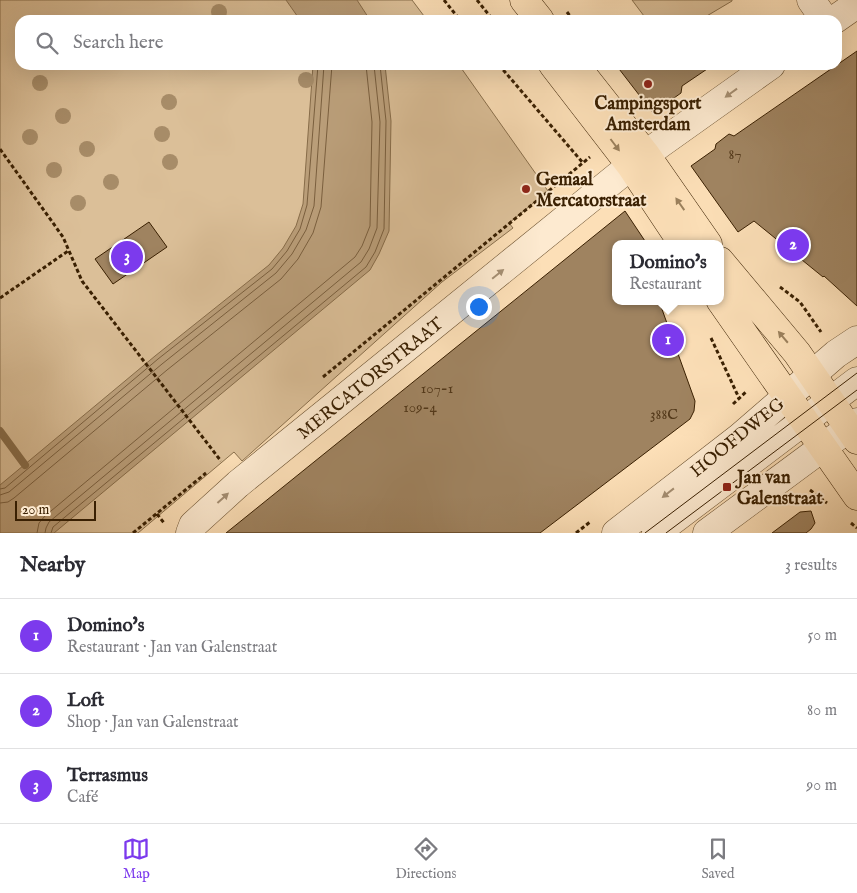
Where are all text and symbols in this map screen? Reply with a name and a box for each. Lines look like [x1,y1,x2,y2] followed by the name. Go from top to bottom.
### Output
[15,15,842,70] search box
[33,29,61,57] icon: search
[73,31,164,55] text: Search here
[642,78,654,90] marker: Campingsport Amsterdam
[724,88,738,98] one-way arrow
[595,93,702,137] place label: Campingsport Amsterdam
[609,139,620,152] one-way arrow
[729,145,741,164] house number: 87
[536,169,647,213] place label: Gemaal Mercatorstraat
[520,183,532,195] marker: Gemaal Mercatorstraat
[675,197,685,210] one-way arrow
[777,226,809,264] pin: 2
[111,238,143,276] pin: 3
[612,240,724,305] popup
[629,251,707,275] text: Domino's
[491,268,504,279] one-way arrow
[629,275,702,295] text: Restaurant
[466,294,492,320] your location
[293,313,449,445] street label: MERCATORSTRAAT
[652,321,684,359] pin: 1
[777,331,789,343] one-way arrow
[421,379,453,398] house number: 107-1
[686,393,790,483] street label: HOOFDWEG
[403,398,438,417] house number: 109-4
[650,405,678,424] house number: 388C
[735,467,823,511] place label: Jan van Galenstraat
[721,481,733,493] marker: Jan van Galenstraat
[662,488,675,499] one-way arrow
[216,492,228,504] one-way arrow
[15,498,96,521] scale bar
[22,501,49,519] text: 20 m
[20,552,85,579] text: Nearby
[785,556,837,576] text: 3 results
[67,614,144,638] text: Domino's
[33,626,39,646] text: 1
[808,626,837,646] text: 50 m
[67,638,277,658] text: Restaurant · Jan van Galenstraat
[67,689,104,713] text: Loft
[32,701,40,721] text: 2
[807,701,837,721] text: 80 m
[67,713,239,733] text: Shop · Jan van Galenstraat
[67,764,148,788] text: Terrasmus
[33,776,39,796] text: 3
[806,776,837,796] text: 90 m
[67,788,98,808] text: Café
[122,835,150,883] tab: Map
[395,835,456,883] tab: Directions
[701,835,734,883] tab: Saved

